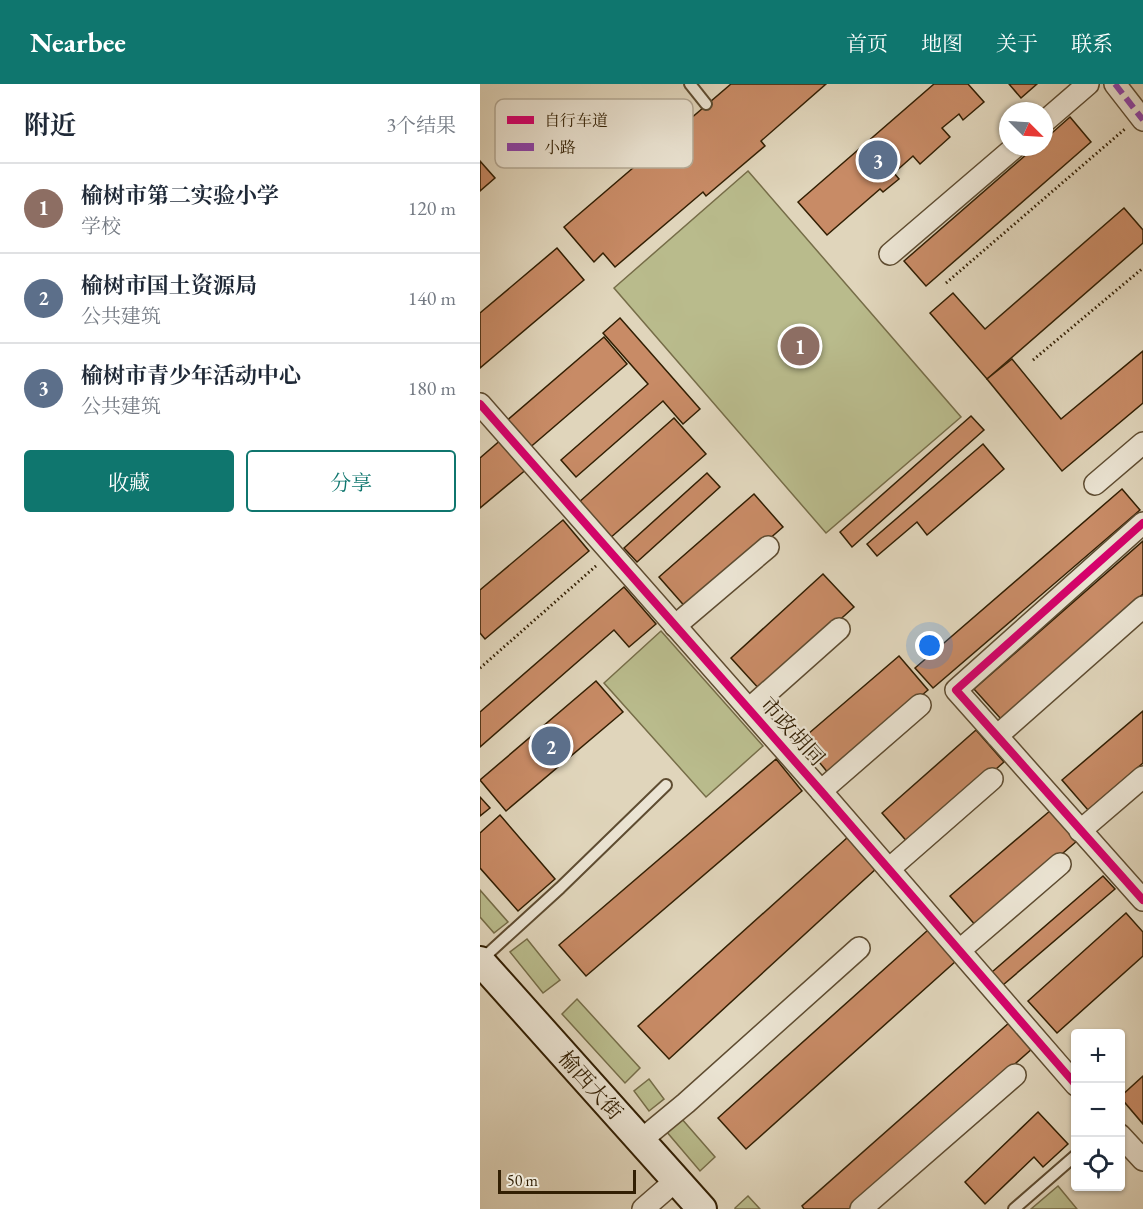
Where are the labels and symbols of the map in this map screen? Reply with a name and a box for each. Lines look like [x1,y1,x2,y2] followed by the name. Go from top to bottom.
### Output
[495,99,693,168] legend
[999,102,1053,156] north arrow
[544,110,608,131] text: 自行车道
[544,137,576,158] text: 小路
[858,138,898,182] pin: 3
[780,324,820,368] pin: 1
[915,631,944,660] your location
[755,691,831,771] street label: 市政胡同
[532,724,570,768] pin: 2
[553,1045,629,1125] street label: 榆西大街
[498,1167,636,1194] scale bar

